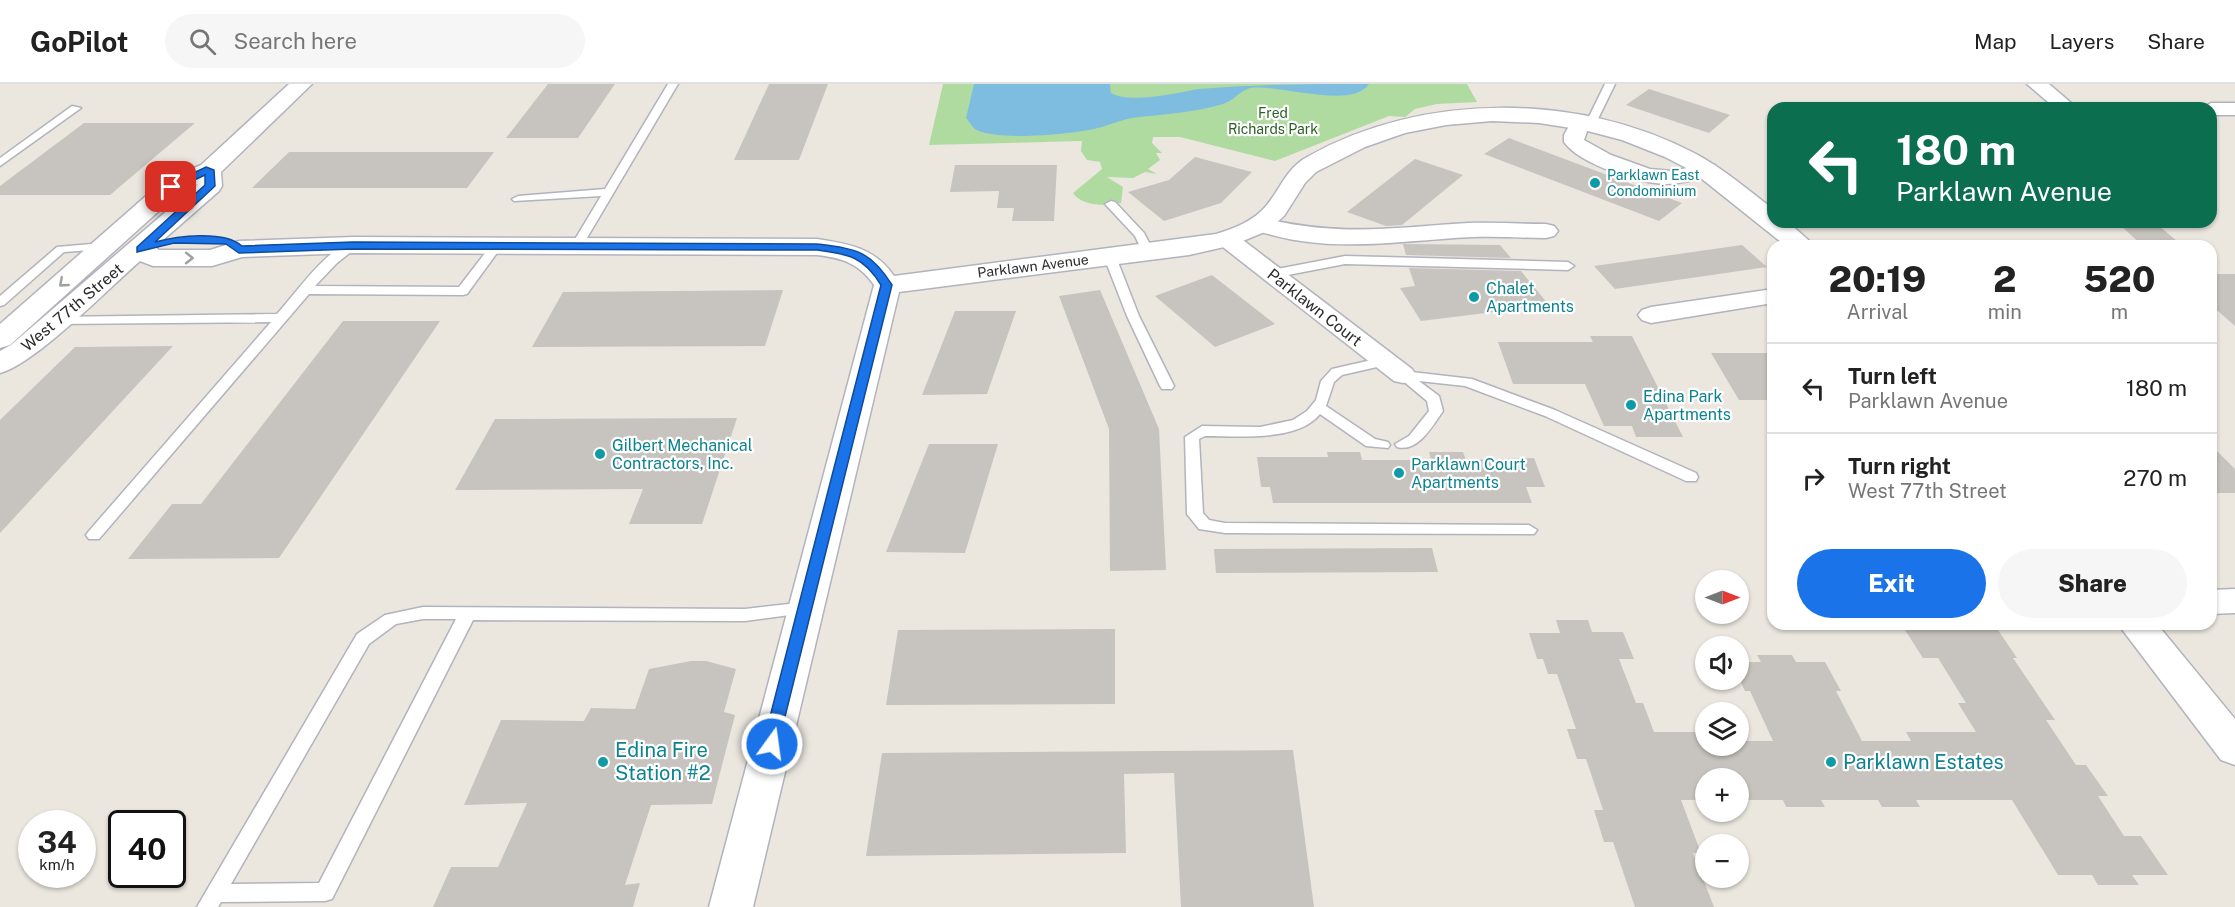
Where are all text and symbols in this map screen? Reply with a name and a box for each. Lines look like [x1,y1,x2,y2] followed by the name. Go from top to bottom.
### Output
[165,14,585,68] search box
[30,25,129,58] text: GoPilot
[186,25,219,58] icon: search
[234,28,357,54] text: Search here
[1974,29,2017,54] text: Map
[2050,29,2114,54] text: Layers
[2147,29,2205,54] text: Share
[1228,105,1318,137] park label: Fred Richards Park
[1896,125,2016,174] text: 180 m
[1797,126,1875,204] icon: left
[145,161,196,212] pin
[1607,167,1700,199] place label: Parklawn East Condominium
[154,170,187,203] icon: arrive
[1896,175,2112,207] text: Parklawn Avenue
[1588,176,1602,190] marker: Parklawn East Condominium
[976,251,1090,281] street label: Parklawn Avenue
[185,252,194,264] one-way arrow
[1829,258,1926,300] text: 20:19
[1993,258,2017,300] text: 2
[2083,258,2155,300] text: 520
[18,259,127,356] street label: West 77th Street
[1264,265,1366,350] street label: Parklawn Court
[59,276,69,287] one-way arrow
[1486,279,1574,316] place label: Chalet Apartments
[1467,290,1481,304] marker: Chalet Apartments
[1847,300,1908,324] text: Arrival
[1988,300,2022,324] text: min
[2111,300,2128,324] text: m
[1848,363,1937,389] text: Turn left
[1797,372,1830,405] icon: left
[2126,375,2187,401] text: 180 m
[1643,387,1731,424] place label: Edina Park Apartments
[1848,389,2008,413] text: Parklawn Avenue
[1624,398,1638,412] marker: Edina Park Apartments
[612,436,753,473] place label: Gilbert Mechanical Contractors, Inc.
[593,447,607,461] marker: Gilbert Mechanical Contractors, Inc.
[1848,453,1951,479] text: Turn right
[1411,455,1526,492] place label: Parklawn Court Apartments
[1797,462,1830,495] icon: right
[2123,465,2187,491] text: 270 m
[1392,466,1406,480] marker: Parklawn Court Apartments
[1848,479,2007,503] text: West 77th Street
[1797,549,1986,618] button: Exit
[1998,549,2187,618] button: Share
[1695,570,1749,624] north arrow
[1695,570,1749,888] map controls
[1695,636,1749,690] button: sound
[1695,702,1749,756] button: layers
[740,712,804,776] position arrow
[615,738,711,785] place label: Edina Fire Station #2
[1843,750,2004,774] place label: Parklawn Estates
[596,755,610,769] marker: Edina Fire Station #2
[1824,755,1838,769] marker: Parklawn Estates
[1695,768,1749,822] button: +
[108,810,186,888] speed limit sign: 40
[37,824,77,860] text: 34
[1695,834,1749,888] button: −
[39,856,75,873] text: km/h

